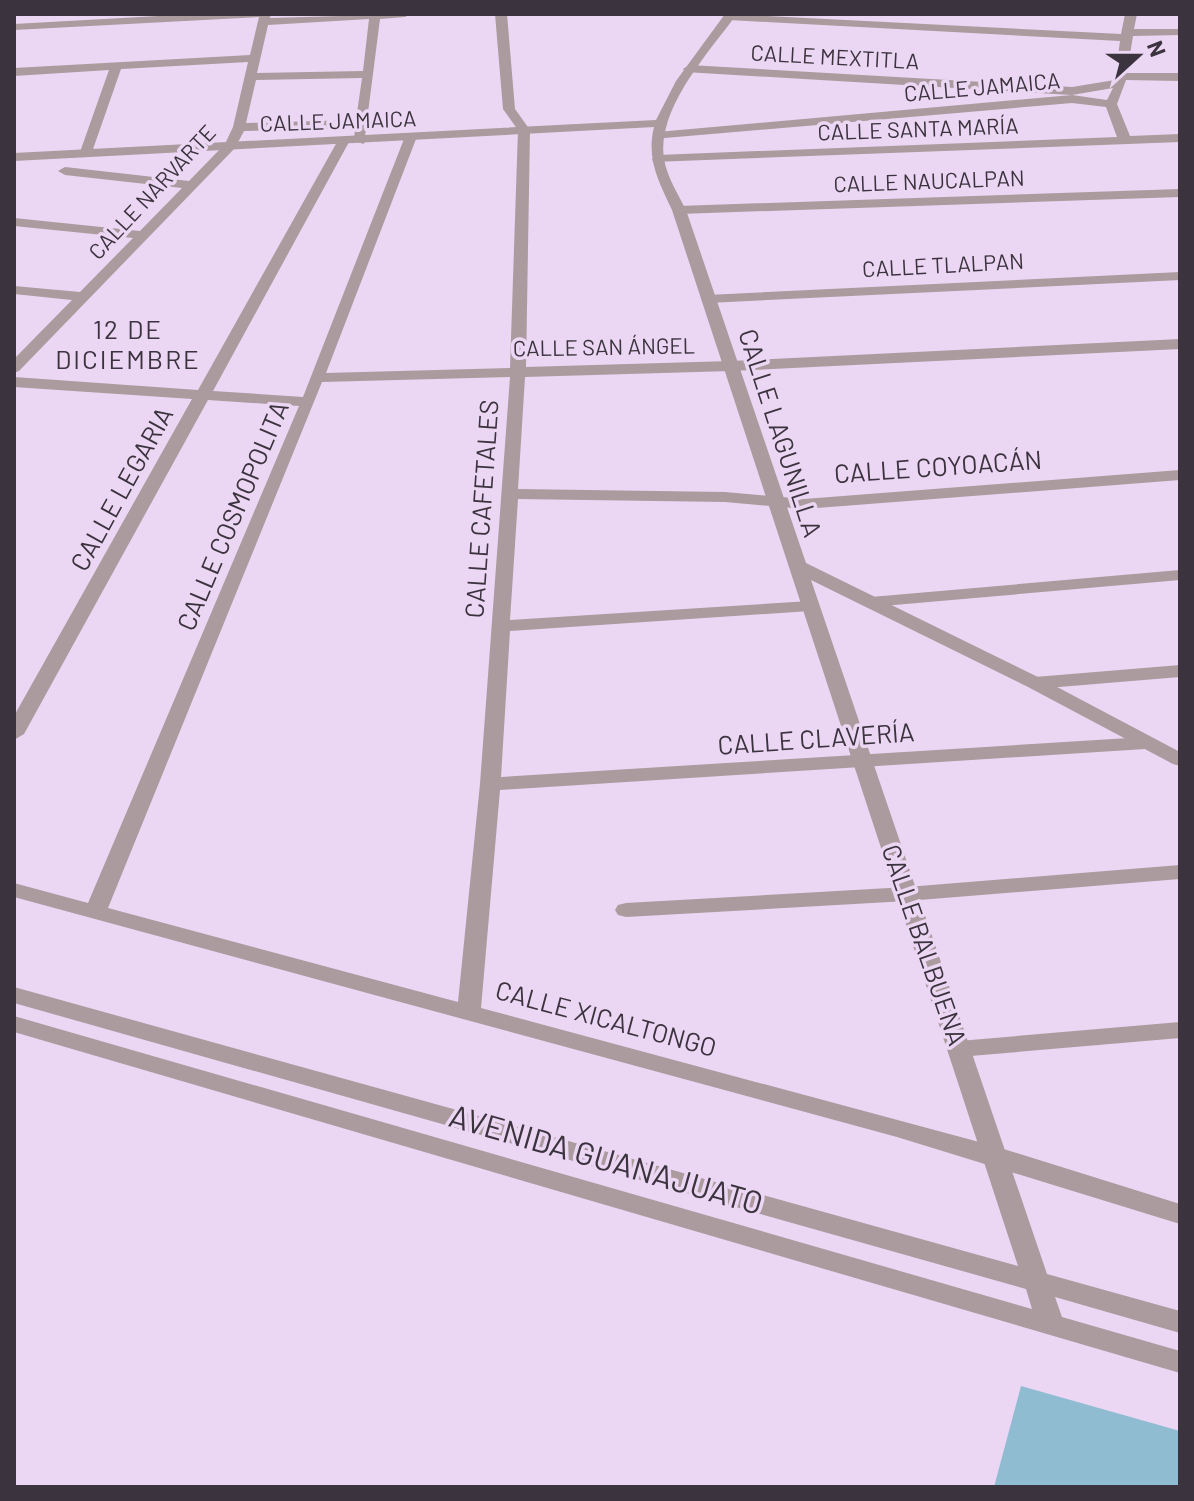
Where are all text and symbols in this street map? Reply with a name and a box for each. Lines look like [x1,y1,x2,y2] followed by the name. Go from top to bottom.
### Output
[1098,16,1178,96] north arrow
[1143,37,1172,60] text: N
[750,39,920,73] street label: CALLE MEXTITLA
[903,66,1061,106] street label: CALLE JAMAICA
[259,104,417,136] street label: CALLE JAMAICA
[817,111,1019,145] street label: CALLE SANTA MARÍA
[82,119,220,264] street label: CALLE NARVARTE
[833,164,1025,196] street label: CALLE NAUCALPAN
[861,247,1024,281] street label: CALLE TLALPAN
[55,313,201,374] district label: 12 DE DICIEMBRE
[733,325,830,540] street label: CALLE LAGUNILLA
[513,331,695,361] street label: CALLE SAN ÁNGEL
[169,396,294,635] street label: CALLE COSMOPOLITA
[457,399,504,619] street label: CALLE CAFETALES
[63,401,179,576] street label: CALLE LEGARIA
[833,443,1043,488] street label: CALLE COYOACÁN
[716,715,915,760] street label: CALLE CLAVERÍA
[876,840,974,1049] street label: CALLE BALBUENA
[493,973,720,1062] street label: CALLE XICALTONGO
[445,1095,768,1221] street label: AVENIDA GUANAJUATO

